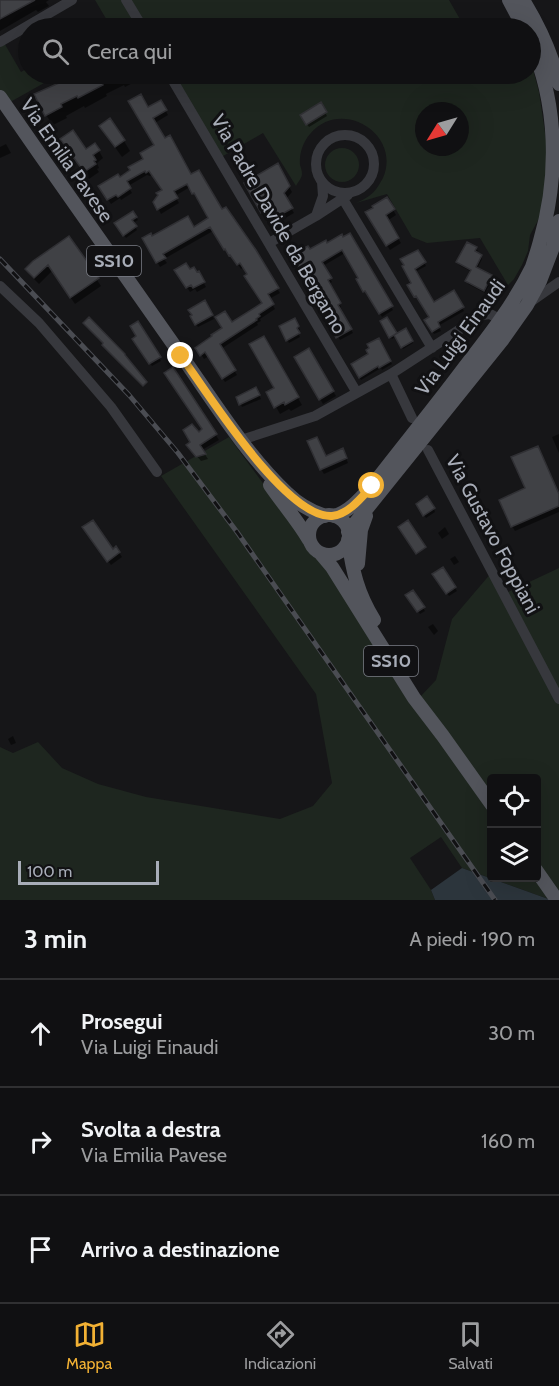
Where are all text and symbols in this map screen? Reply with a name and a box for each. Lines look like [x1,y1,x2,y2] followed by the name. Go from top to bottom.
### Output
[18,18,541,84] search box
[39,35,72,68] icon: search
[87,38,172,65] text: Cerca qui
[15,93,119,227] street label: Via Emilia Pavese
[415,102,469,156] north arrow
[206,110,352,338] street label: Via Padre Davide da Bergamo
[87,246,141,276] road number: SS10
[410,274,510,400] street label: Via Luigi Einaudi
[167,342,193,368] route end
[441,450,545,618] street label: Via Gustavo Foppiani
[358,472,384,498] route start
[364,646,418,676] road number: SS10
[487,774,541,882] map controls
[487,774,541,828] button: locate
[487,828,541,882] button: layers
[18,858,159,886] scale bar
[27,862,72,881] text: 100 m
[24,923,87,955] text: 3 min
[410,927,535,951] text: A piedi · 190 m
[81,1008,163,1035] text: Prosegui
[24,1017,57,1050] icon: ahead
[488,1021,535,1045] text: 30 m
[81,1035,218,1059] text: Via Luigi Einaudi
[81,1116,221,1143] text: Svolta a destra
[24,1125,57,1158] icon: right
[481,1129,535,1153] text: 160 m
[81,1143,227,1167] text: Via Emilia Pavese
[24,1233,57,1266] icon: arrive
[81,1236,279,1263] text: Arrivo a destinazione
[66,1318,112,1373] tab: Mappa
[244,1318,316,1373] tab: Indicazioni
[448,1318,493,1373] tab: Salvati

